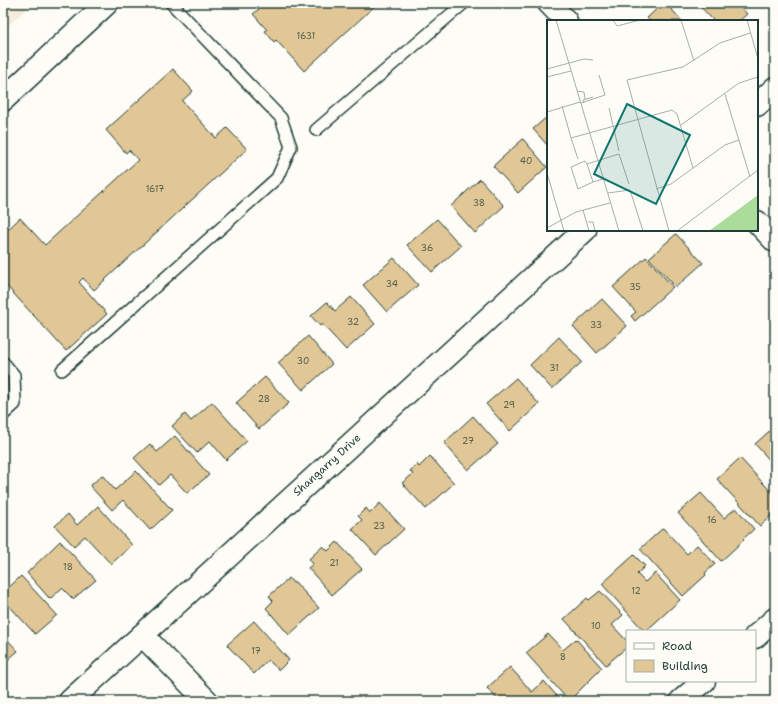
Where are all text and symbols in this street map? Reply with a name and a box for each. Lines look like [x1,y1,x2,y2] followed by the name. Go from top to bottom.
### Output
[547,20,758,231] inset map
[297,30,315,42] house number: 1631
[520,155,532,167] house number: 40
[146,183,164,195] house number: 1617
[473,197,485,209] house number: 38
[421,242,433,254] house number: 36
[386,278,398,290] house number: 34
[629,281,641,293] house number: 35
[347,316,359,328] house number: 32
[590,319,602,331] house number: 33
[297,355,309,367] house number: 30
[549,362,559,374] house number: 31
[258,393,270,405] house number: 28
[503,399,515,411] house number: 29
[290,430,364,500] street label: Shangarry Drive
[462,435,474,447] house number: 27
[707,514,717,526] house number: 16
[373,520,385,532] house number: 23
[329,557,339,569] house number: 21
[63,561,73,573] house number: 18
[631,585,641,597] house number: 12
[591,620,601,632] house number: 10
[626,630,756,682] legend
[662,638,693,654] text: Road
[251,645,261,657] house number: 17
[560,651,566,663] house number: 8
[662,658,708,674] text: Building

